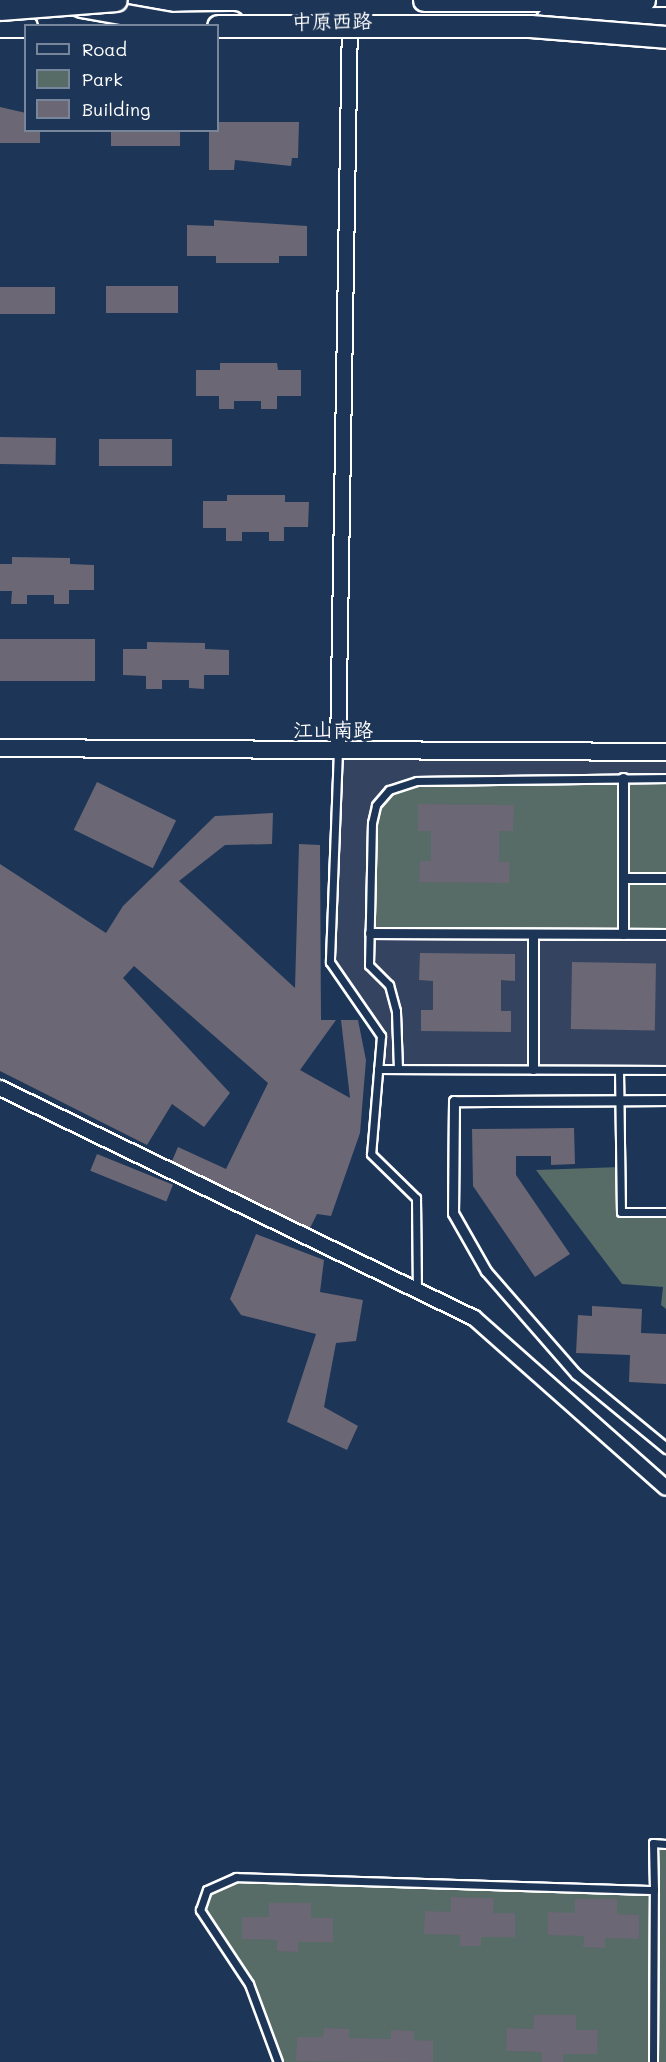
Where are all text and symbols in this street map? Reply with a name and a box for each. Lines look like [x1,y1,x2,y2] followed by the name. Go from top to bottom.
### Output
[292,8,372,34] street label: 中原西路
[24,24,219,132] legend
[82,37,127,61] text: Road
[82,67,123,91] text: Park
[82,97,150,121] text: Building
[293,717,373,741] street label: 江山南路

